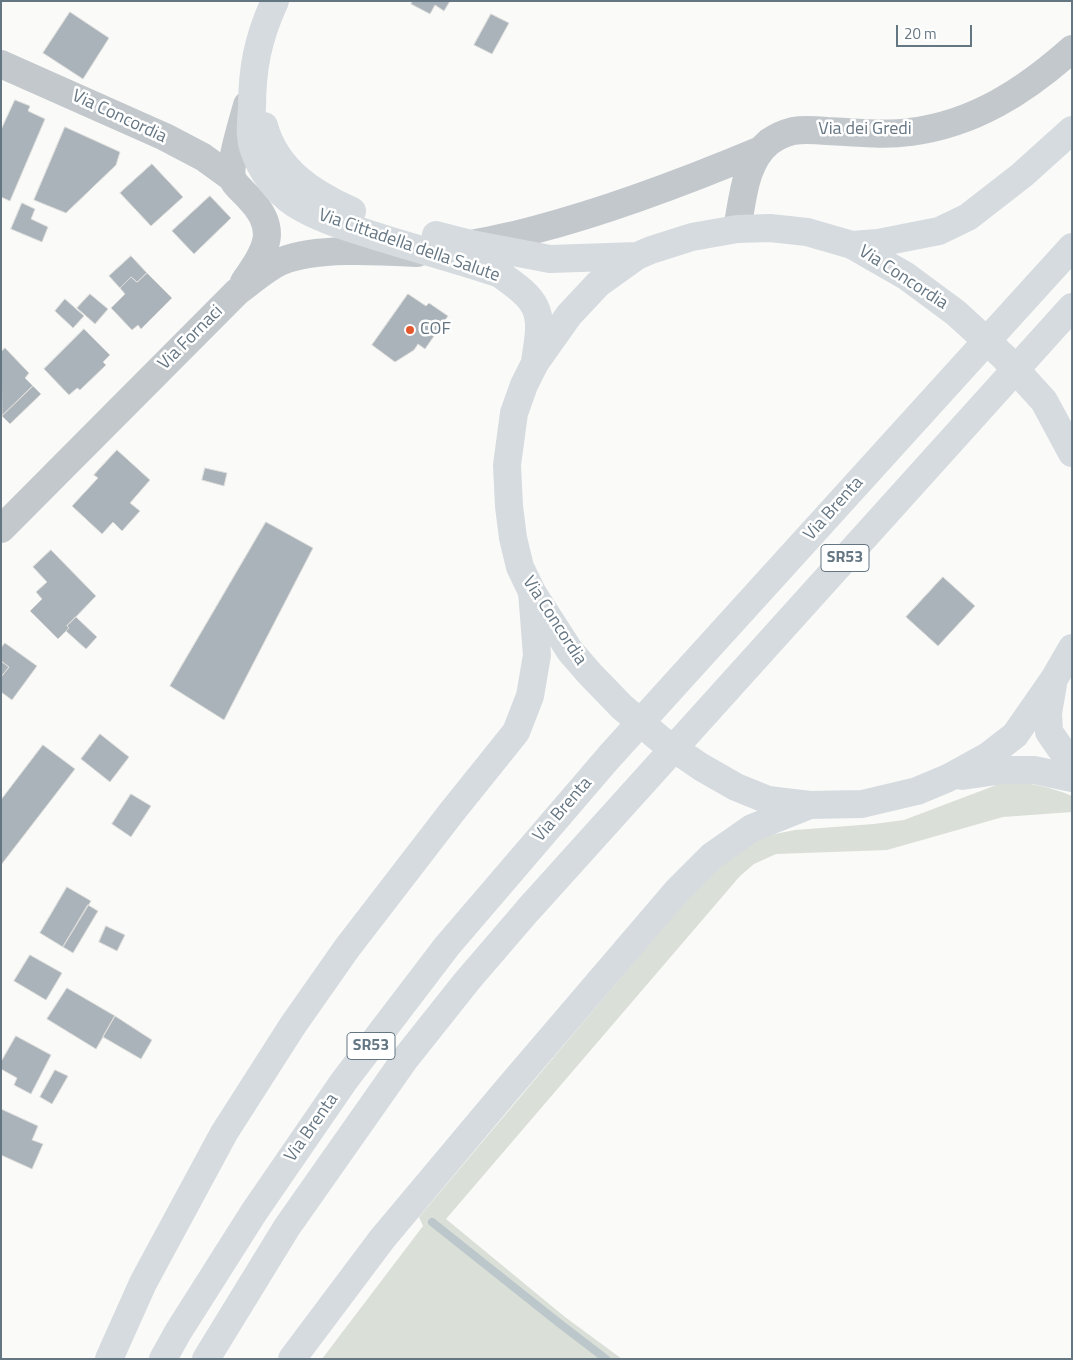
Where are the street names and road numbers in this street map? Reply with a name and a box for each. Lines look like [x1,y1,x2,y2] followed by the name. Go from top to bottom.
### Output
[68,86,170,148] street label: Via Concordia
[818,119,912,141] street label: Via dei Gredi
[315,205,503,287] street label: Via Cittadella della Salute
[854,241,952,315] street label: Via Concordia
[154,301,228,375] street label: Via Fornaci
[800,473,868,545] street label: Via Brenta
[821,544,869,572] road number: SR53
[517,572,591,670] street label: Via Concordia
[529,773,597,847] street label: Via Brenta
[347,1032,395,1060] road number: SR53
[281,1090,343,1166] street label: Via Brenta

